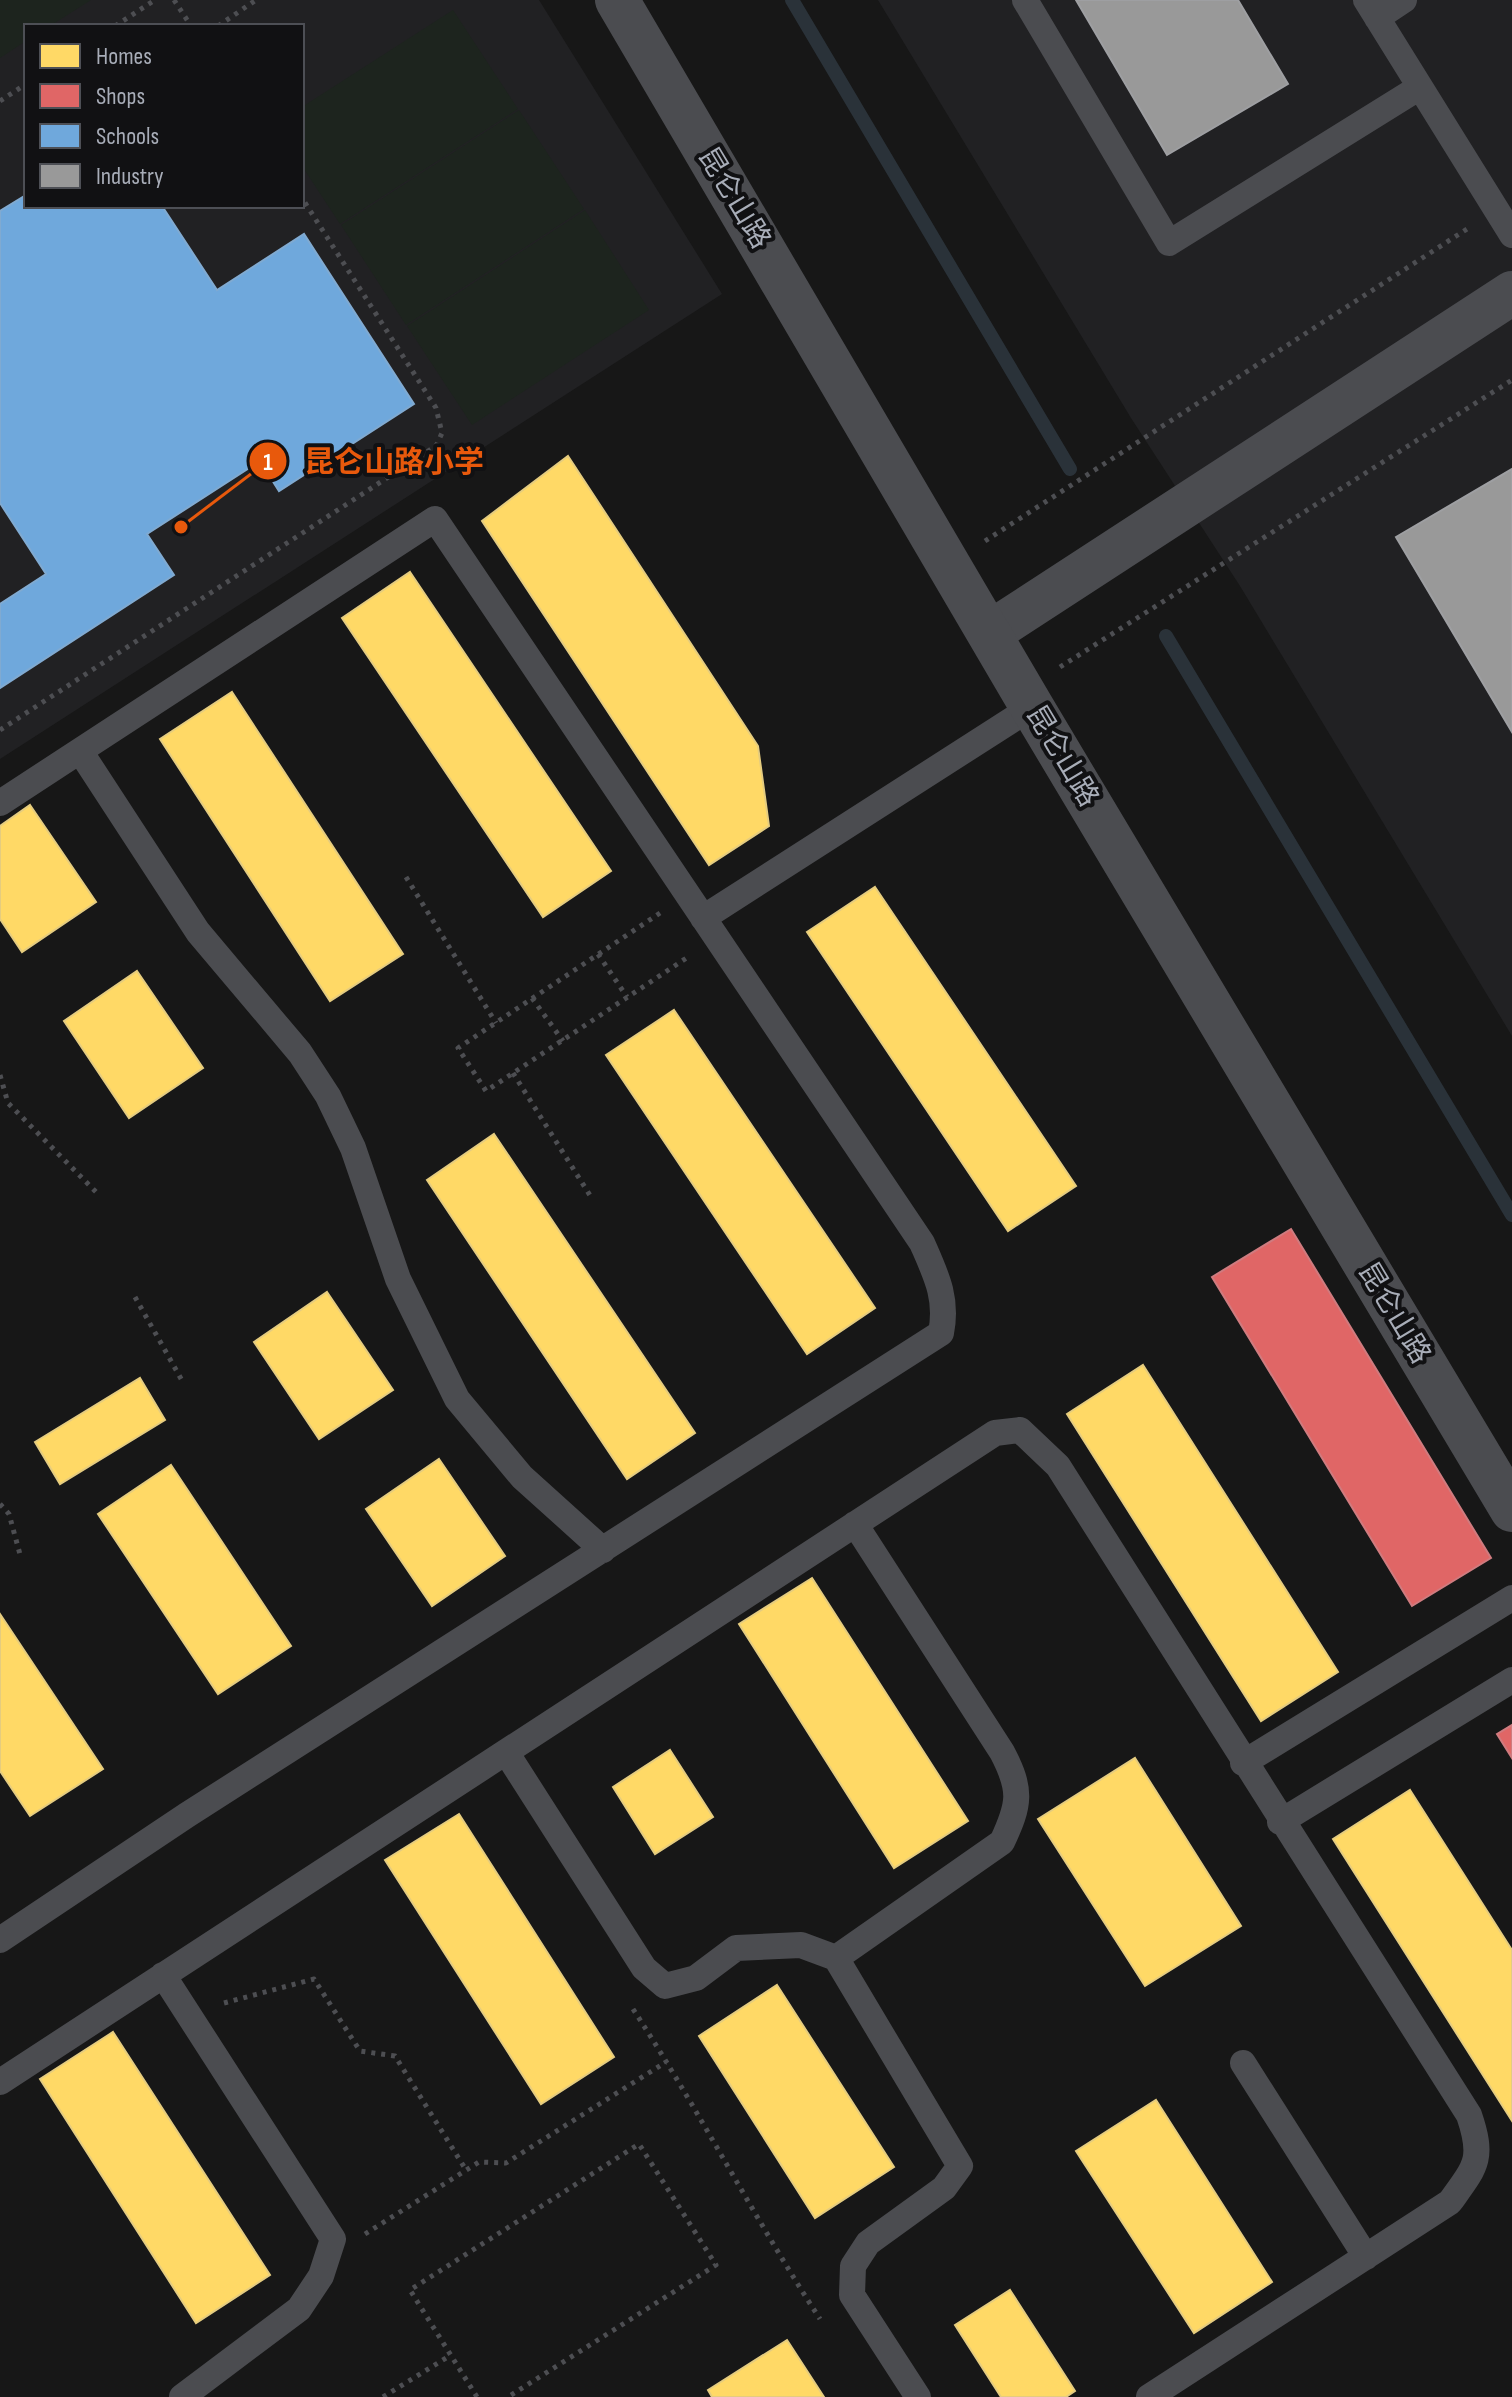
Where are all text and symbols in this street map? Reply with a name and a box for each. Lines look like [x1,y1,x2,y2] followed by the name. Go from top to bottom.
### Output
[24,24,304,208] legend
[96,42,152,71] text: Homes
[96,82,145,111] text: Shops
[96,122,159,151] text: Schools
[691,141,777,255] street label: 昆仑山路
[96,162,163,191] text: Industry
[248,434,500,488] callout: 昆仑山路小学
[304,445,484,481] text: 昆仑山路小学
[263,448,273,477] text: 1
[1019,699,1105,813] street label: 昆仑山路
[1351,1256,1437,1370] street label: 昆仑山路

